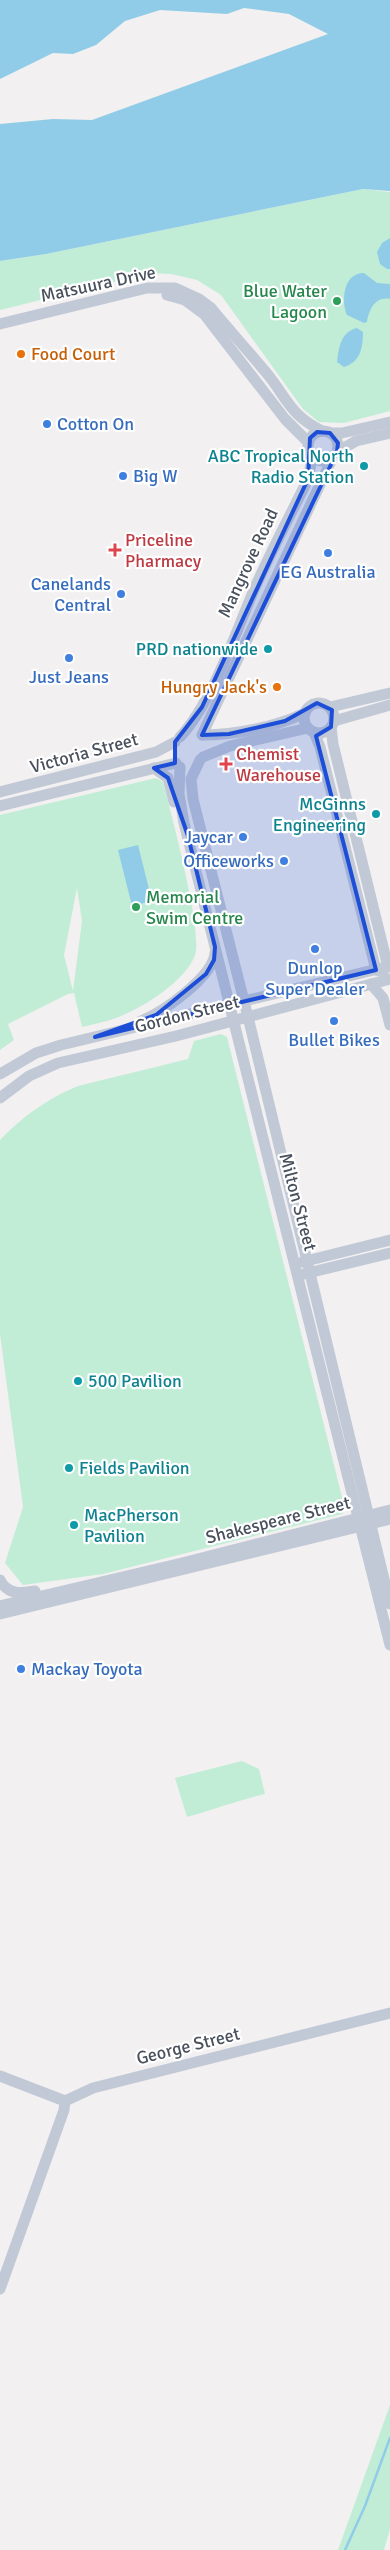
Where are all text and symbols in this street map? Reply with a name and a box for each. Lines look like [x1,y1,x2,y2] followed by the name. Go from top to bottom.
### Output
[38,261,158,307] street label: Matsuura Drive
[243,280,327,323] place label: Blue Water Lagoon
[331,295,343,307] marker: Blue Water Lagoon
[31,343,115,365] place label: Food Court
[15,348,27,360] marker: Food Court
[57,413,134,435] place label: Cotton On
[41,418,53,430] marker: Cotton On
[208,445,354,488] place label: ABC Tropical North Radio Station
[358,460,370,472] marker: ABC Tropical North Radio Station
[133,465,178,487] place label: Big W
[117,470,129,482] marker: Big W
[213,505,283,621] street label: Mangrove Road
[125,529,202,572] place label: Priceline Pharmacy
[109,544,121,556] marker: Priceline Pharmacy
[322,547,334,559] marker: EG Australia
[280,561,376,583] place label: EG Australia
[31,573,111,616] place label: Canelands Central
[115,588,127,600] marker: Canelands Central
[136,638,258,660] place label: PRD nationwide
[262,643,274,655] marker: PRD nationwide
[63,652,75,664] marker: Just Jeans
[29,666,109,688] place label: Just Jeans
[160,676,267,698] place label: Hungry Jack's
[271,681,283,693] marker: Hungry Jack's
[28,728,140,778] street label: Victoria Street
[236,743,321,786] place label: Chemist Warehouse
[220,758,232,770] marker: Chemist Warehouse
[273,793,366,836] place label: McGinns Engineering
[370,808,382,820] marker: McGinns Engineering
[184,826,233,848] place label: Jaycar
[237,831,249,843] marker: Jaycar
[183,850,274,872] place label: Officeworks
[278,855,290,867] marker: Officeworks
[146,886,243,929] place label: Memorial Swim Centre
[130,901,142,913] marker: Memorial Swim Centre
[309,943,321,955] marker: Dunlop Super Dealer
[265,957,365,1000] place label: Dunlop Super Dealer
[132,990,242,1038] street label: Gordon Street
[328,1015,340,1027] marker: Bullet Bikes
[288,1029,380,1051] place label: Bullet Bikes
[274,1151,322,1253] street label: Milton Street
[88,1370,182,1392] place label: 500 Pavilion
[72,1375,84,1387] marker: 500 Pavilion
[79,1457,190,1479] place label: Fields Pavilion
[63,1462,75,1474] marker: Fields Pavilion
[203,1491,353,1549] street label: Shakespeare Street
[84,1504,179,1547] place label: MacPherson Pavilion
[68,1519,80,1531] marker: MacPherson Pavilion
[31,1658,143,1680] place label: Mackay Toyota
[15,1663,27,1675] marker: Mackay Toyota
[134,2023,242,2069] street label: George Street

